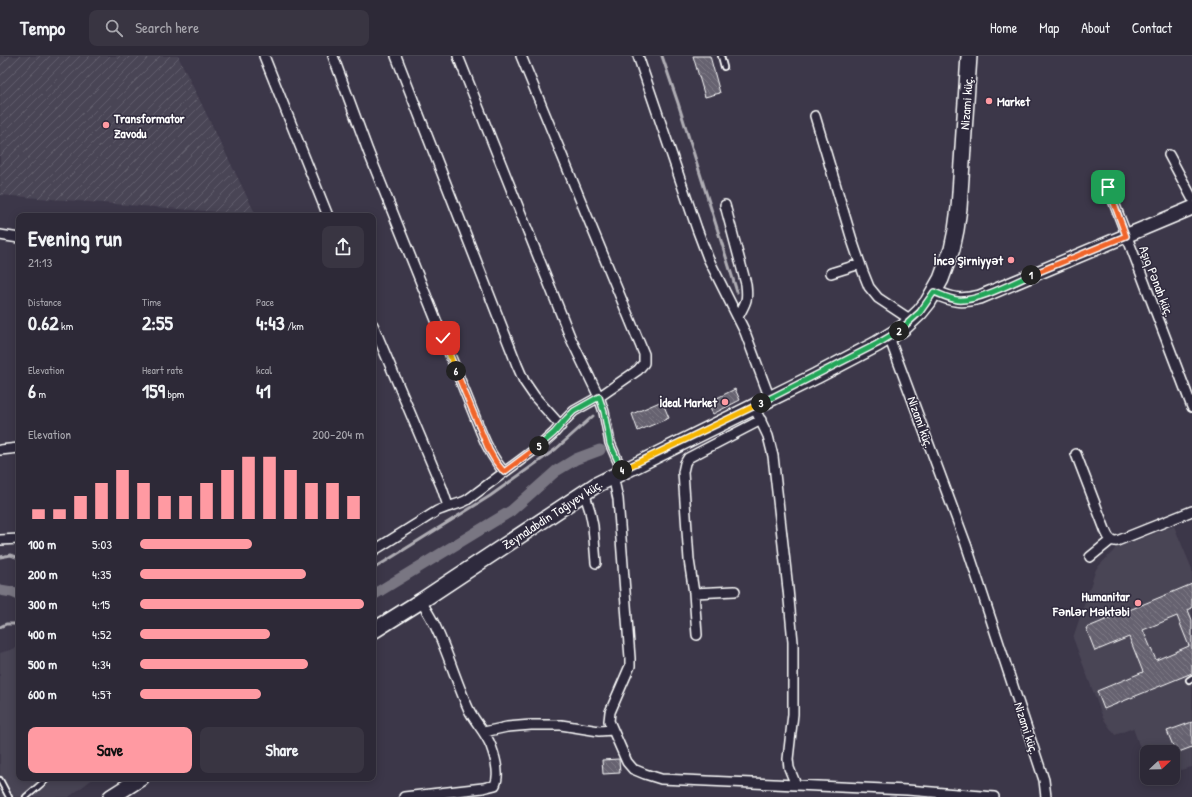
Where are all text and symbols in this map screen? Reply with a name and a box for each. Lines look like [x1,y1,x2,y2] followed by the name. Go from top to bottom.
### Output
[89,10,369,46] search box
[20,15,65,41] text: Tempo
[103,17,125,39] icon: search
[135,17,199,38] text: Search here
[990,18,1017,37] text: Home
[1039,18,1059,37] text: Map
[1081,18,1110,37] text: About
[1132,18,1172,37] text: Contact
[955,75,977,130] street label: Nizami küç.
[997,92,1030,110] place label: Market
[984,96,994,106] marker: Market
[113,109,186,142] place label: Transformator Zavodu
[101,120,111,130] marker: Transformator Zavodu
[1091,170,1125,204] pin
[1097,176,1119,198] icon: arrive
[28,223,122,253] text: Evening run
[322,226,364,268] button: share
[1135,243,1179,319] street label: Aşıq Pənah küç.
[933,251,1004,270] place label: İncə Şirniyyət
[28,253,52,271] text: 21:13
[1006,255,1016,265] marker: İncə Şirniyyət
[1021,265,1041,285] pin: 1
[1029,268,1033,282] text: 1
[28,295,62,309] text: Distance
[142,295,161,309] text: Time
[256,295,274,309] text: Pace
[28,309,59,336] text: 0.62
[142,309,173,336] text: 2:55
[256,309,285,336] text: 4:43
[59,319,73,333] text: km
[285,319,304,333] text: /km
[426,321,460,355] pin
[889,321,909,341] pin: 2
[896,324,902,338] text: 2
[432,327,454,349] icon: check
[446,361,466,381] pin: 6
[28,363,65,377] text: Elevation
[142,363,183,377] text: Heart rate
[256,363,272,377] text: kcal
[454,364,458,378] text: 6
[28,377,36,404] text: 6
[142,377,165,404] text: 159
[256,377,271,404] text: 41
[36,387,46,401] text: m
[165,387,184,401] text: bpm
[659,393,718,411] place label: İdeal Market
[751,393,771,413] pin: 3
[903,394,939,450] street label: Nizami küç.
[759,396,763,410] text: 3
[720,397,730,407] marker: İdeal Market
[28,425,71,443] text: Elevation
[312,425,364,443] text: 200–204 m
[529,436,549,456] pin: 5
[537,439,541,453] text: 5
[612,460,632,480] pin: 4
[620,463,624,477] text: 4
[498,475,606,553] street label: Zeynalabdin Tağıyev küç.
[28,535,56,553] text: 100 m
[92,535,112,553] text: 5:03
[28,565,58,583] text: 200 m
[92,565,111,583] text: 4:35
[1052,587,1131,620] place label: Humanitar Fənlər Məktəbi
[28,595,57,613] text: 300 m
[92,595,110,613] text: 4:15
[1133,598,1143,608] marker: Humanitar Fənlər Məktəbi
[28,625,56,643] text: 400 m
[92,625,111,643] text: 4:52
[28,655,57,673] text: 500 m
[92,655,111,673] text: 4:34
[28,685,57,703] text: 600 m
[92,685,112,703] text: 4:57
[1010,700,1044,756] street label: Nizami küç.
[28,727,192,773] button: Save
[200,727,364,773] button: Share
[1140,745,1180,785] north arrow
[1140,745,1180,785] map controls

